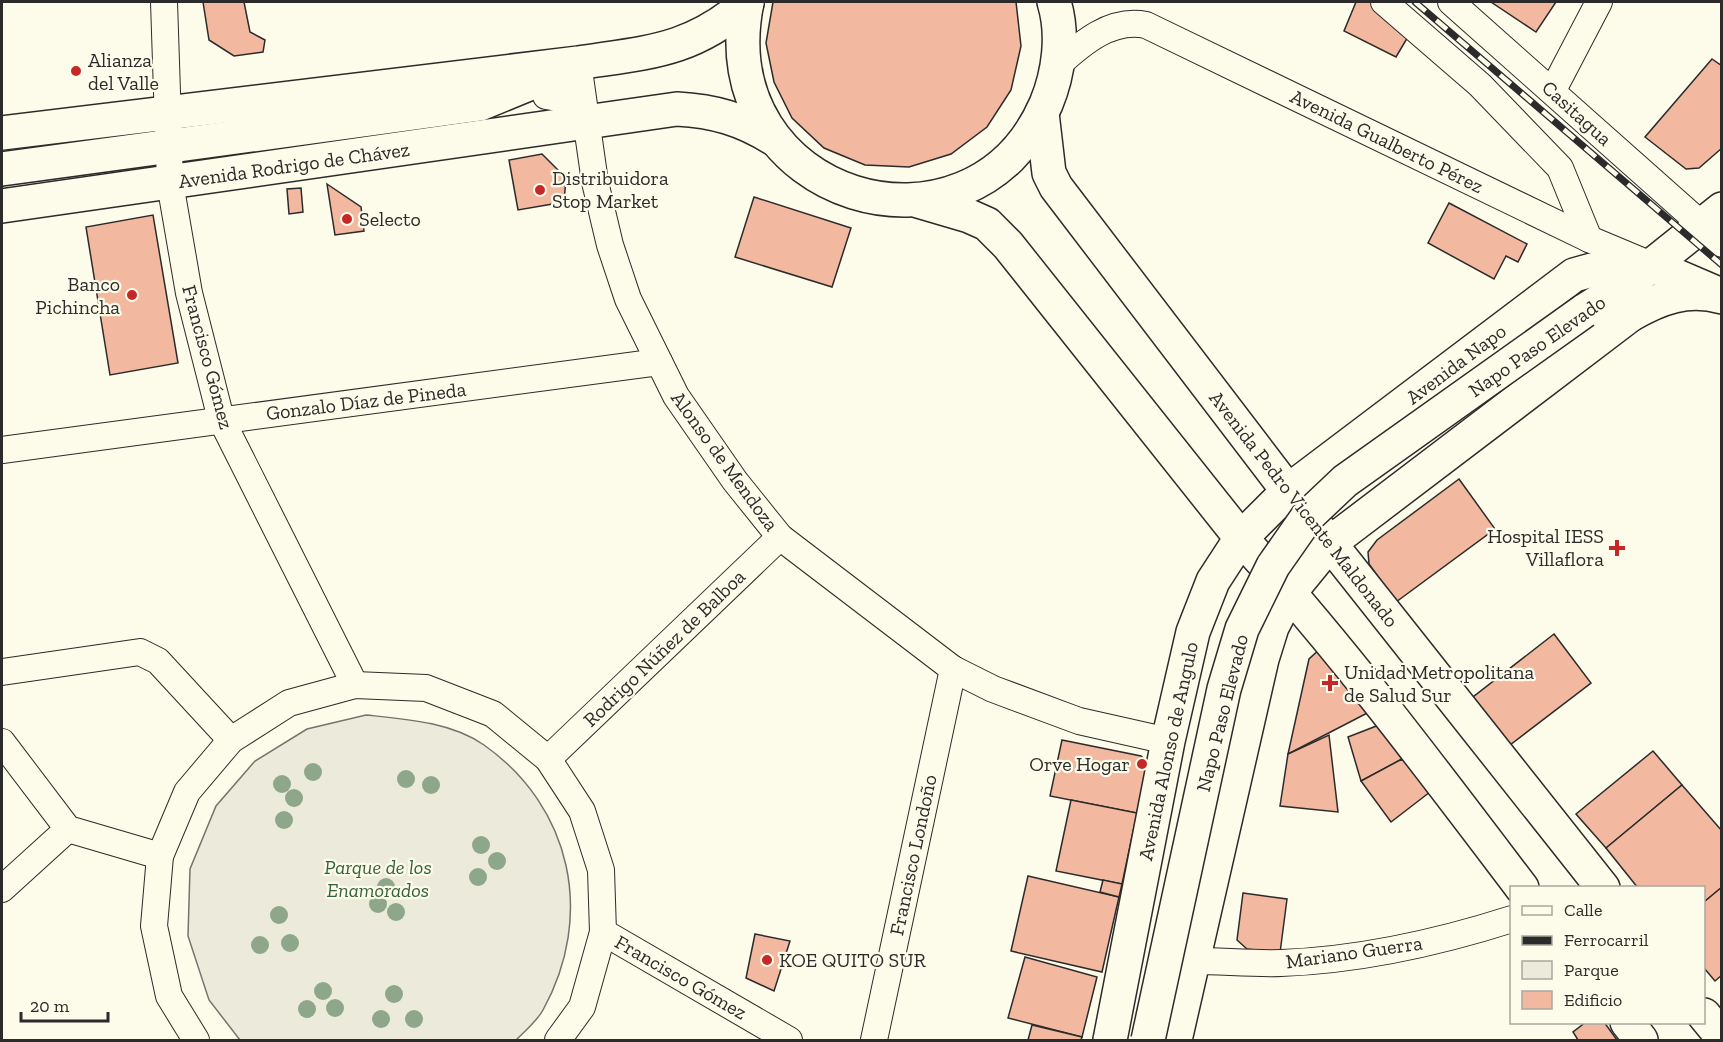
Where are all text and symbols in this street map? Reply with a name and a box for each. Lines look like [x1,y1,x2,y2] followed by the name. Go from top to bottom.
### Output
[88,48,159,95] place label: Alianza del Valle
[69,64,83,78] marker: Alianza del Valle
[1537,75,1617,151] street label: Casitagua
[1287,84,1487,198] street label: Avenida Gualberto Pérez
[177,137,411,193] street label: Avenida Rodrigo de Chávez
[552,166,669,213] place label: Distribuidora Stop Market
[533,183,547,197] marker: Distribuidora Stop Market
[359,207,421,231] place label: Selecto
[340,212,354,226] marker: Selecto
[35,272,120,319] place label: Banco Pichincha
[177,282,239,432] street label: Francisco Gómez
[125,288,139,302] marker: Banco Pichincha
[1464,290,1610,402] street label: Napo Paso Elevado
[1401,319,1511,409] street label: Avenida Napo
[265,377,468,425] street label: Gonzalo Díaz de Pineda
[1204,386,1404,632] street label: Avenida Pedro Vicente Maldonado
[666,387,784,536] street label: Alonso de Mendoza
[1487,524,1604,571] place label: Hospital IESS Villaflora
[1608,539,1626,557] marker: Hospital IESS Villaflora
[578,564,750,732] street label: Rodrigo Núñez de Balboa
[1191,632,1253,794] street label: Napo Paso Elevado
[1133,639,1203,863] street label: Avenida Alonso de Angulo
[1344,660,1534,707] place label: Unidad Metropolitana de Salud Sur
[1321,674,1339,692] marker: Unidad Metropolitana de Salud Sur
[1029,752,1130,776] place label: Orve Hogar
[1135,757,1149,771] marker: Orve Hogar
[884,772,942,938] street label: Francisco Londoño
[324,855,432,902] park label: Parque de los Enamorados
[1510,886,1705,1024] legend
[1564,899,1602,921] text: Calle
[1564,929,1649,951] text: Ferrocarril
[611,930,751,1024] street label: Francisco Gómez
[1284,930,1424,973] street label: Mariano Guerra
[779,948,927,972] place label: KOE QUITO SUR
[760,953,774,967] marker: KOE QUITO SUR
[1564,959,1619,981] text: Parque
[21,985,108,1023] scale bar
[1564,989,1622,1011] text: Edificio
[30,995,70,1017] text: 20 m

